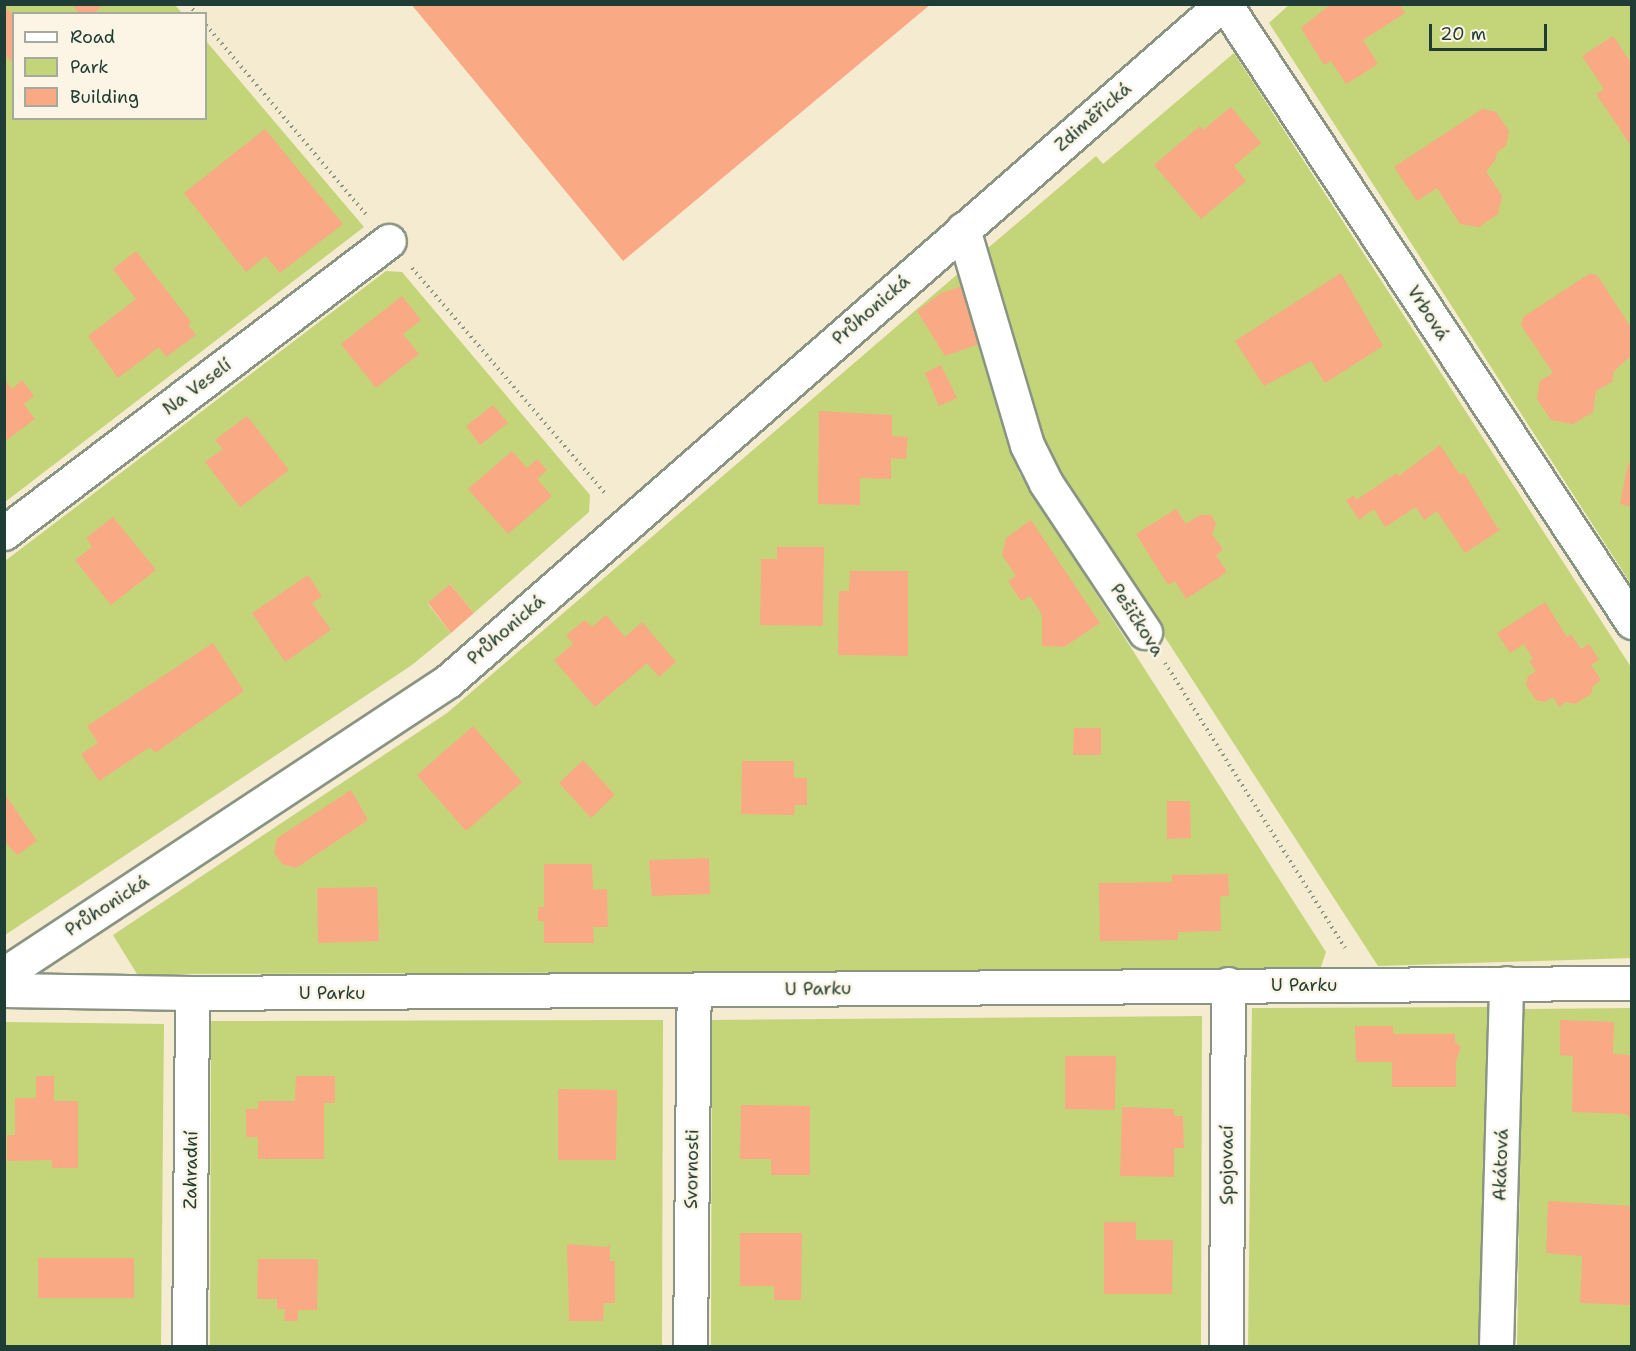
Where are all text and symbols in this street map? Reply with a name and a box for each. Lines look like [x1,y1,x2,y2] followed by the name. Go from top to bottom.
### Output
[12,12,207,120] legend
[1432,12,1550,50] scale bar
[1440,22,1486,46] text: 20 m
[70,25,115,49] text: Road
[70,55,109,79] text: Park
[1050,78,1136,156] street label: Zdiměřická
[70,85,139,109] text: Building
[828,270,914,350] street label: Průhonická
[1402,282,1454,344] street label: Vrbová
[158,354,236,420] street label: Na Veselí
[1106,580,1168,660] street label: Pešičkova
[463,590,549,670] street label: Průhonická
[61,871,153,941] street label: Průhonická
[1271,974,1337,996] street label: U Parku
[784,978,852,1000] street label: U Parku
[299,982,365,1004] street label: U Parku
[1216,1125,1238,1205] street label: Spojovací
[1489,1128,1513,1202] street label: Akátová
[681,1129,703,1209] street label: Svornosti
[180,1131,202,1209] street label: Zahradní

